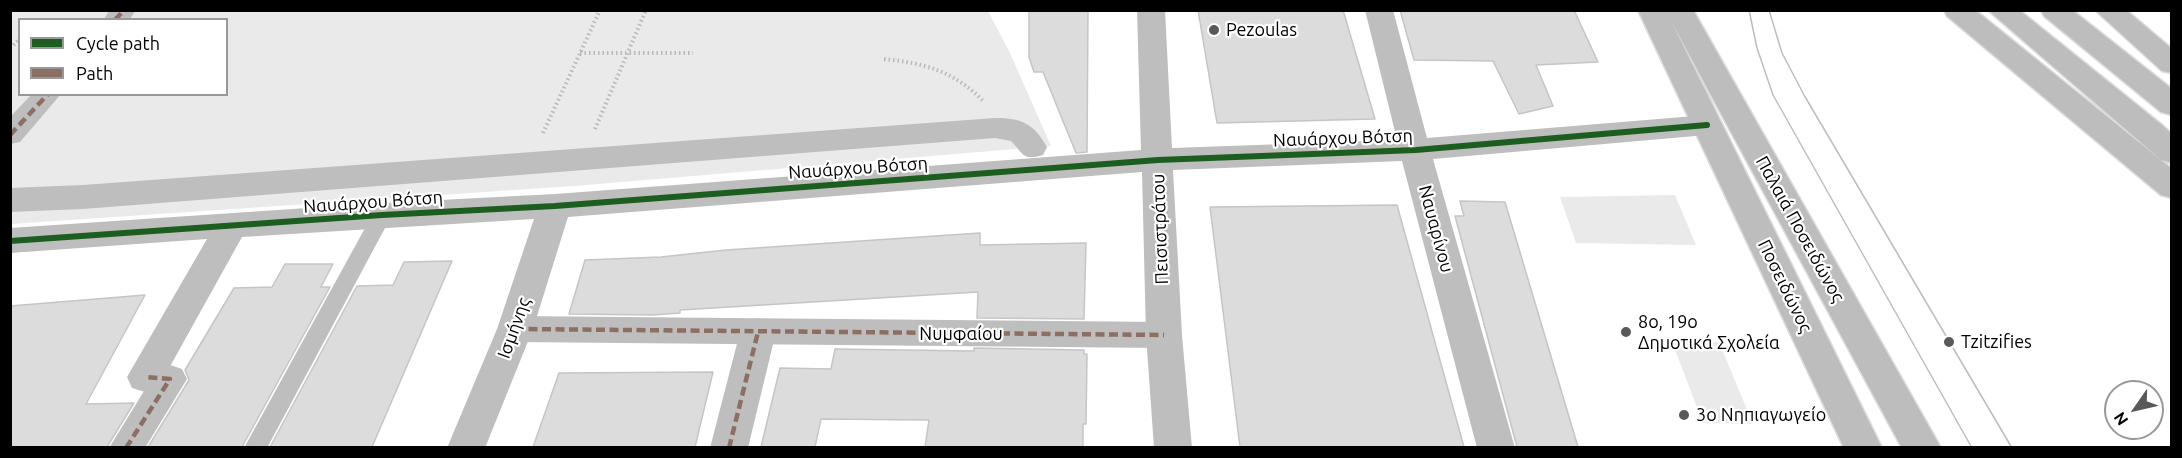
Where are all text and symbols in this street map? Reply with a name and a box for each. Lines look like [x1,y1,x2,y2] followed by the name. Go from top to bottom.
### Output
[18,18,228,96] legend
[1226,19,1297,41] place label: Pezoulas
[1207,23,1221,37] marker: Pezoulas
[76,33,160,53] text: Cycle path
[76,63,113,83] text: Path
[1273,125,1413,151] street label: Ναυάρχου Βότση
[788,152,928,184] street label: Ναυάρχου Βότση
[1751,152,1849,306] street label: Παλαιά Ποσειδώνος
[1147,173,1173,285] street label: Πεισιστράτου
[1414,183,1458,275] street label: Ναυαρίνου
[303,186,443,218] street label: Ναυάρχου Βότση
[1753,236,1817,336] street label: Ποσειδώνος
[493,295,535,361] street label: Ισμήνης
[1638,311,1780,354] place label: 8ο, 19ο Δημοτικά Σχολεία
[919,323,1003,345] street label: Νυμφαίου
[1619,325,1633,339] marker: 8ο, 19ο Δημοτικά Σχολεία
[1961,331,2032,353] place label: Tzitzifies
[1942,335,1956,349] marker: Tzitzifies
[2104,380,2164,440] north arrow
[1696,404,1826,426] place label: 3ο Νηπιαγωγείο
[1677,408,1691,422] marker: 3ο Νηπιαγωγείο
[2110,409,2132,429] text: N

